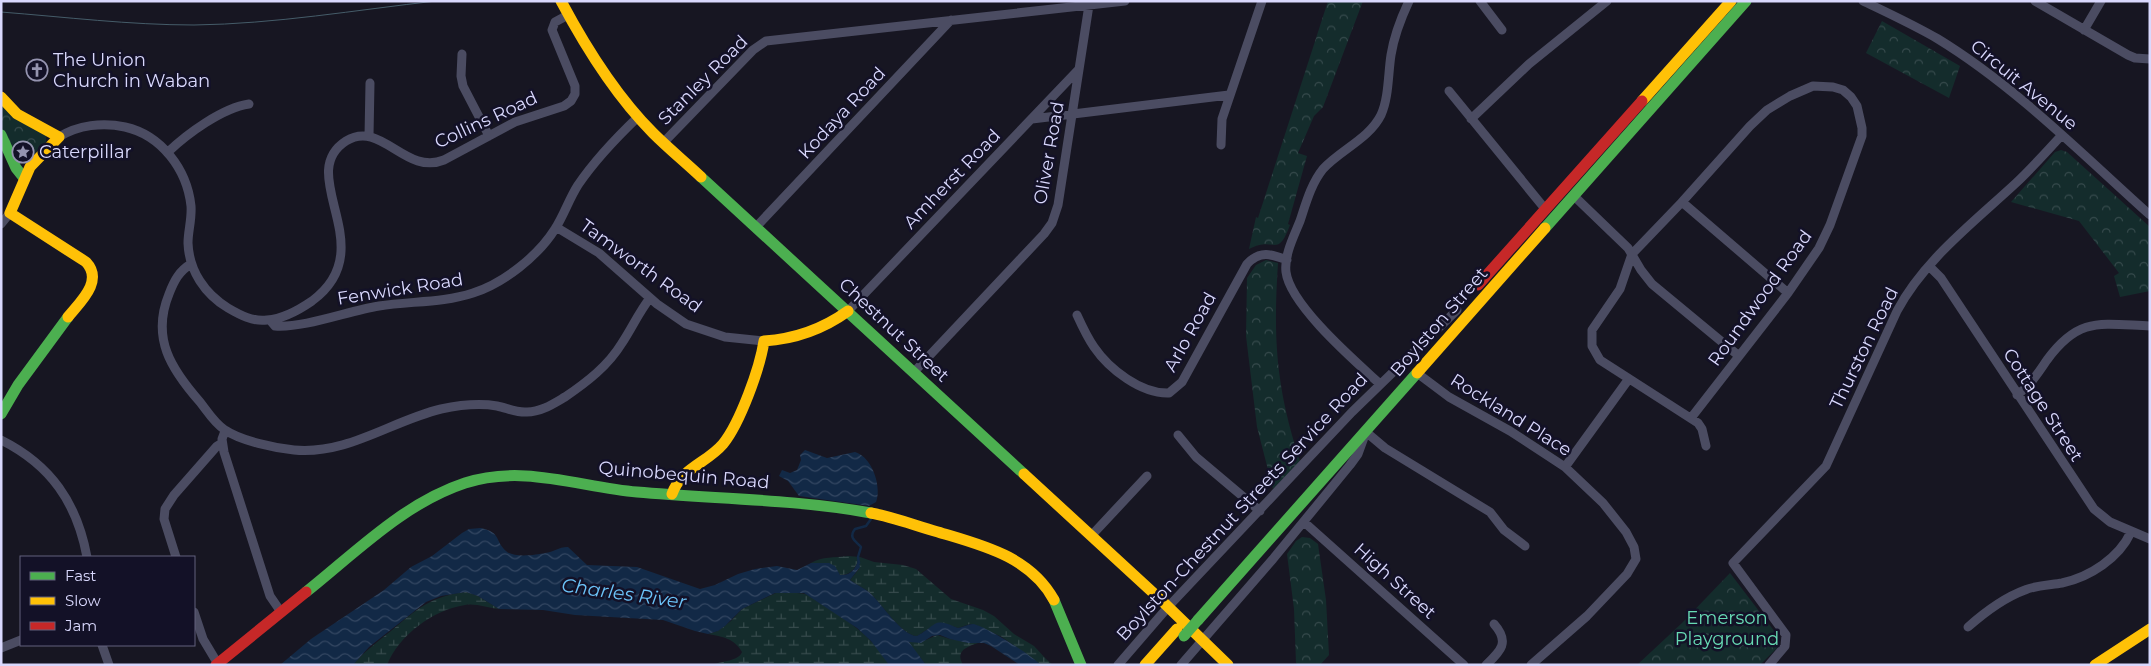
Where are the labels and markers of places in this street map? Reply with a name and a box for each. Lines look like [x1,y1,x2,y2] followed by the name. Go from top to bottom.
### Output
[53,49,210,92] place label: The Union Church in Waban
[25,58,49,82] church icon: The Union Church in Waban
[11,140,35,164] place icon: Caterpillar
[39,141,132,163] place label: Caterpillar

